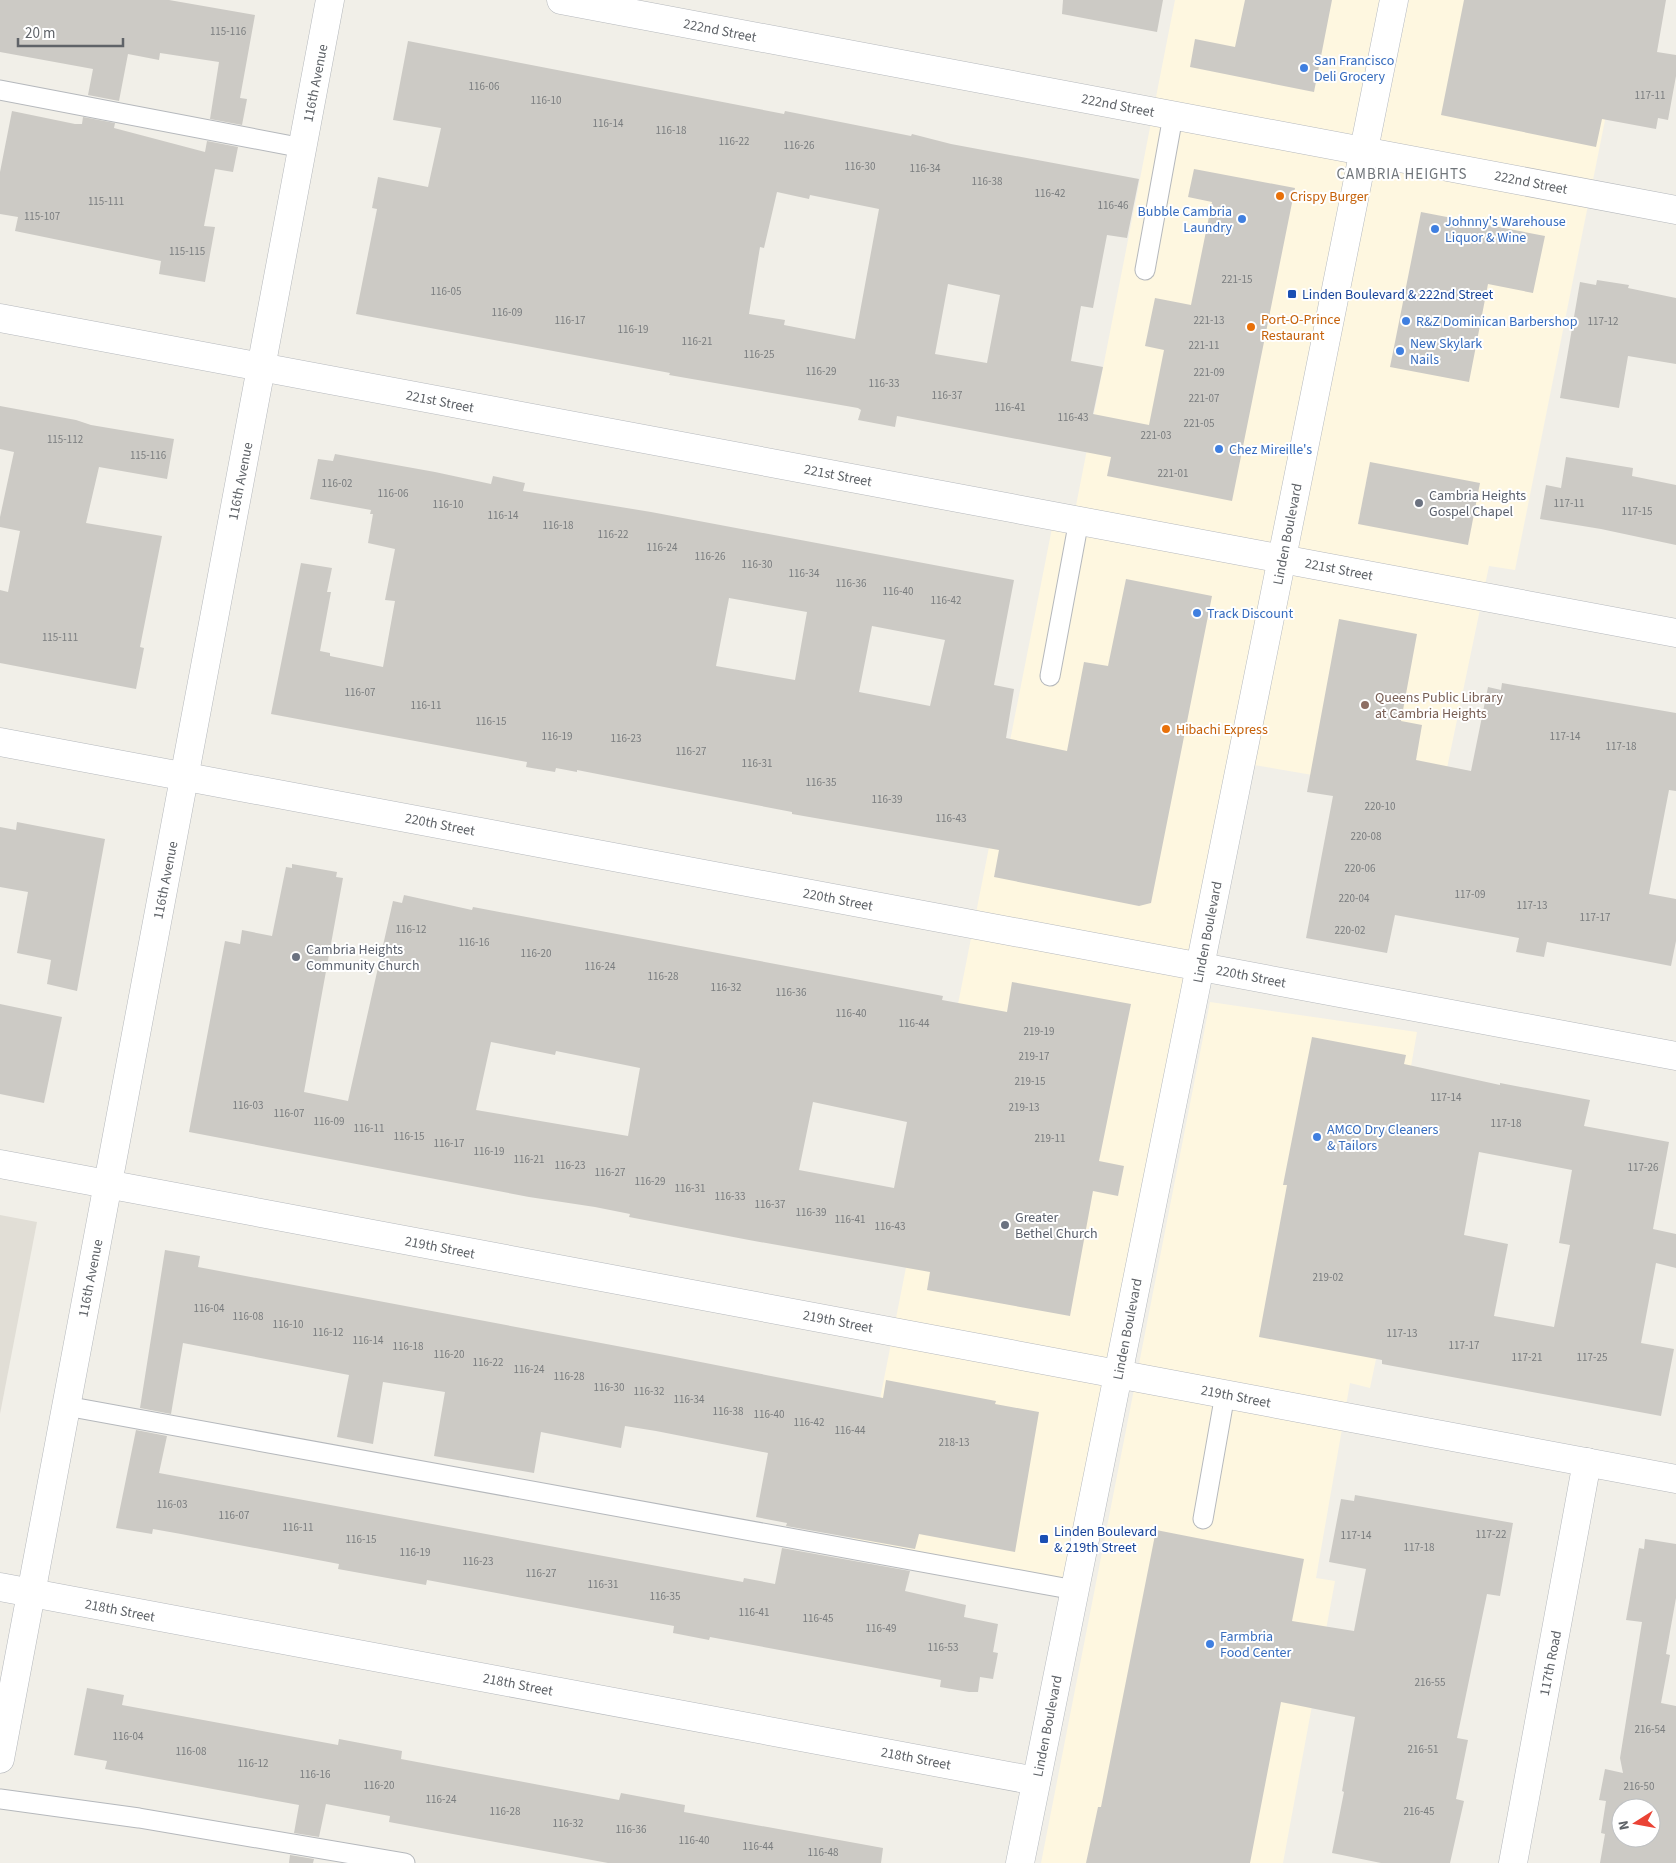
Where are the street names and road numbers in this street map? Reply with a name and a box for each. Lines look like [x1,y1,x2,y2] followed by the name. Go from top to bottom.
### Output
[681,14,758,48] street label: 222nd Street
[299,42,333,124] street label: 116th Avenue
[1079,89,1156,123] street label: 222nd Street
[1492,166,1569,200] street label: 222nd Street
[404,386,476,418] street label: 221st Street
[224,440,258,522] street label: 116th Avenue
[802,460,874,492] street label: 221st Street
[1268,482,1308,587] street label: Linden Boulevard
[1303,554,1375,586] street label: 221st Street
[403,808,477,842] street label: 220th Street
[149,839,183,921] street label: 116th Avenue
[1188,880,1228,985] street label: Linden Boulevard
[801,883,875,917] street label: 220th Street
[1214,960,1288,994] street label: 220th Street
[403,1231,477,1265] street label: 219th Street
[74,1237,108,1319] street label: 116th Avenue
[1108,1277,1148,1382] street label: Linden Boulevard
[801,1305,875,1339] street label: 219th Street
[1199,1380,1273,1414] street label: 219th Street
[83,1594,157,1628] street label: 218th Street
[1535,1629,1567,1698] street label: 117th Road
[481,1668,555,1702] street label: 218th Street
[1028,1674,1068,1779] street label: Linden Boulevard
[879,1742,953,1776] street label: 218th Street

